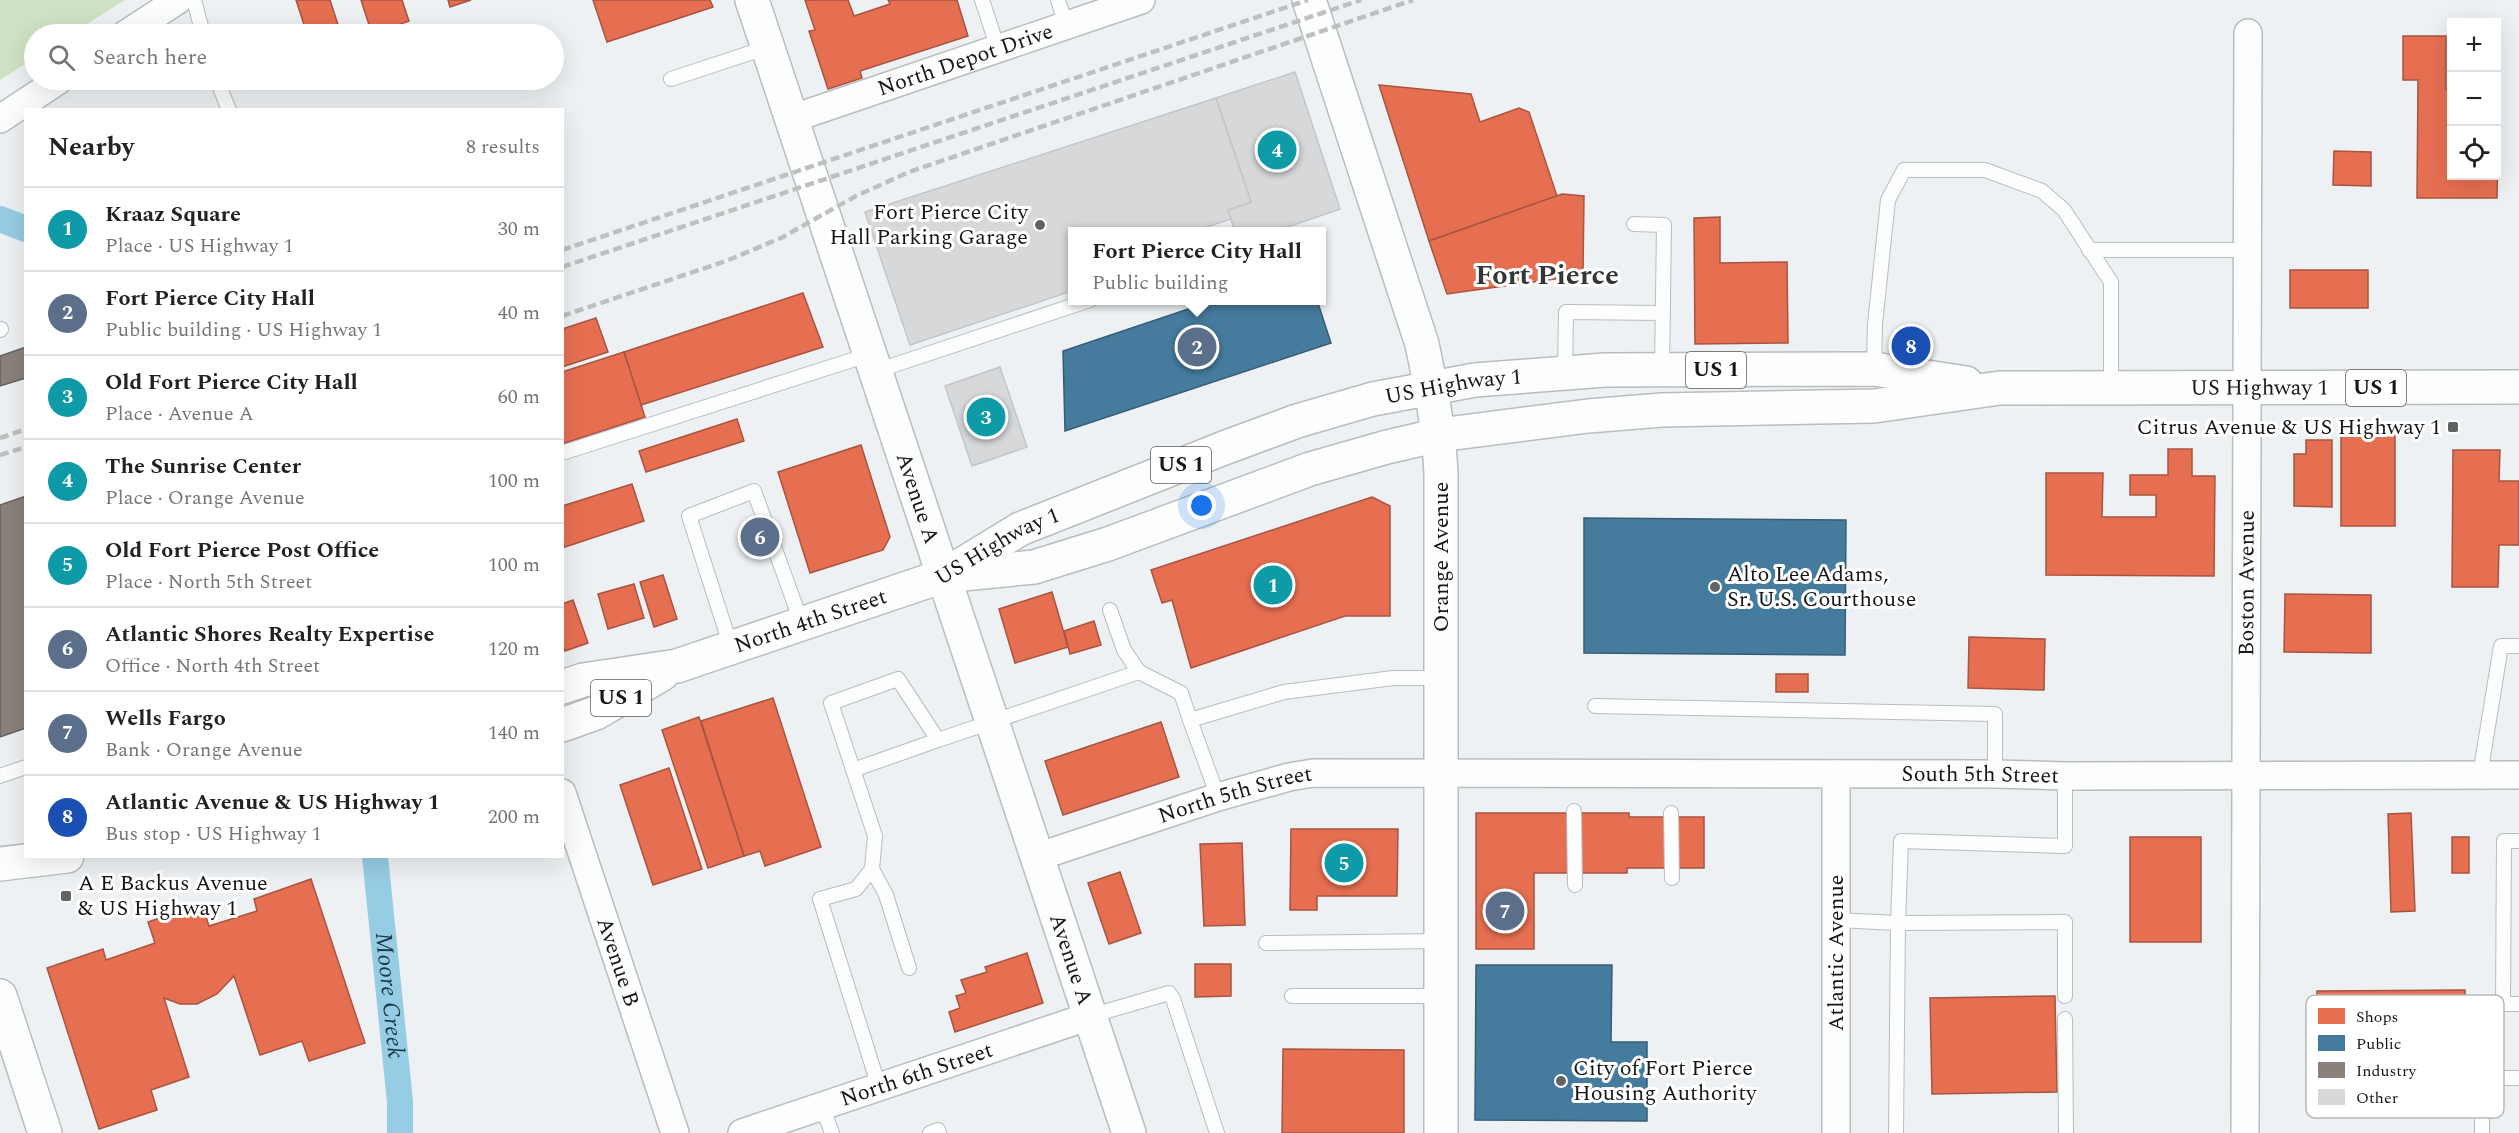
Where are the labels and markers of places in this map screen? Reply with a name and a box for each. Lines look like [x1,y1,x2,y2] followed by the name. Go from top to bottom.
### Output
[1258,128,1296,172] pin: 4
[829,196,1029,254] place label: Fort Pierce City Hall Parking Garage
[1033,218,1047,232] marker: Fort Pierce City Hall Parking Garage
[1178,324,1216,370] pin: 2
[1892,324,1930,368] pin: 8
[966,394,1006,440] pin: 3
[2137,411,2441,444] place label: Citrus Avenue & US Highway 1
[2446,420,2460,434] marker: Citrus Avenue & US Highway 1
[740,514,780,560] pin: 6
[1727,558,1916,616] place label: Alto Lee Adams, Sr. U.S. Courthouse
[1254,562,1292,608] pin: 1
[1708,580,1722,594] marker: Alto Lee Adams, Sr. U.S. Courthouse
[1324,840,1364,886] pin: 5
[78,867,268,925] place label: A E Backus Avenue & US Highway 1
[1486,888,1524,934] pin: 7
[59,889,73,903] marker: A E Backus Avenue & US Highway 1
[1573,1052,1758,1110] place label: City of Fort Pierce Housing Authority
[1554,1074,1568,1088] marker: City of Fort Pierce Housing Authority

